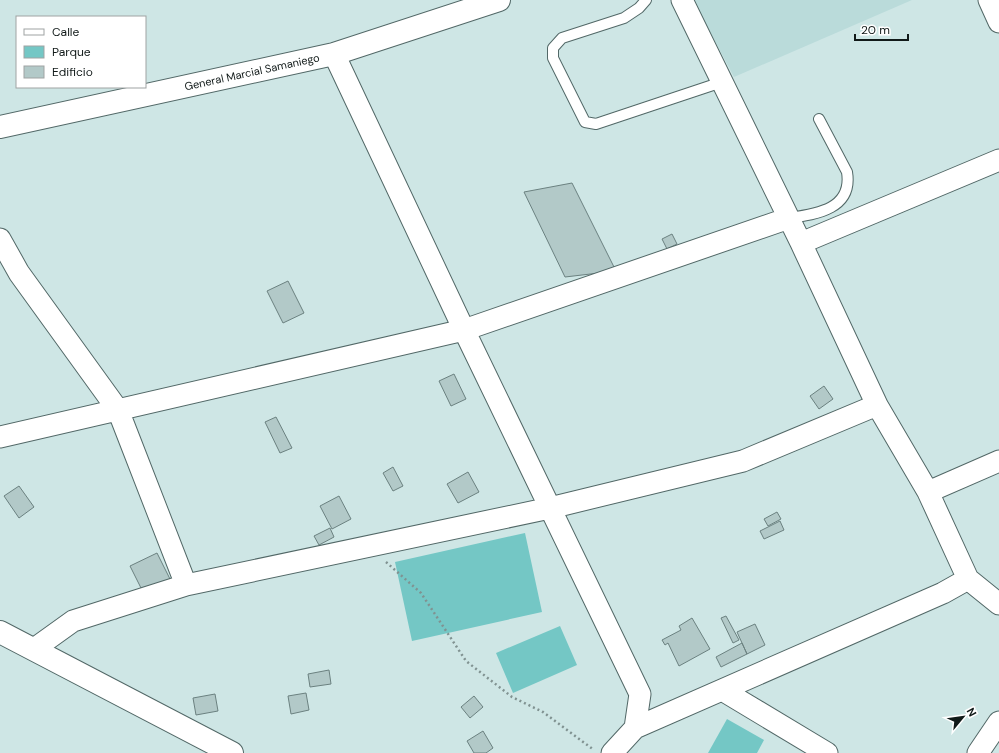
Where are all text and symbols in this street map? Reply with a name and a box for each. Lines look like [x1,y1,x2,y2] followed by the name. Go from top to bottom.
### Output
[16,16,146,88] legend
[855,16,908,42] scale bar
[861,22,890,38] text: 20 m
[52,24,79,40] text: Calle
[52,44,91,60] text: Parque
[183,50,321,93] street label: General Marcial Samaniego
[52,64,93,80] text: Edificio
[943,697,983,737] north arrow
[964,705,980,719] text: N

